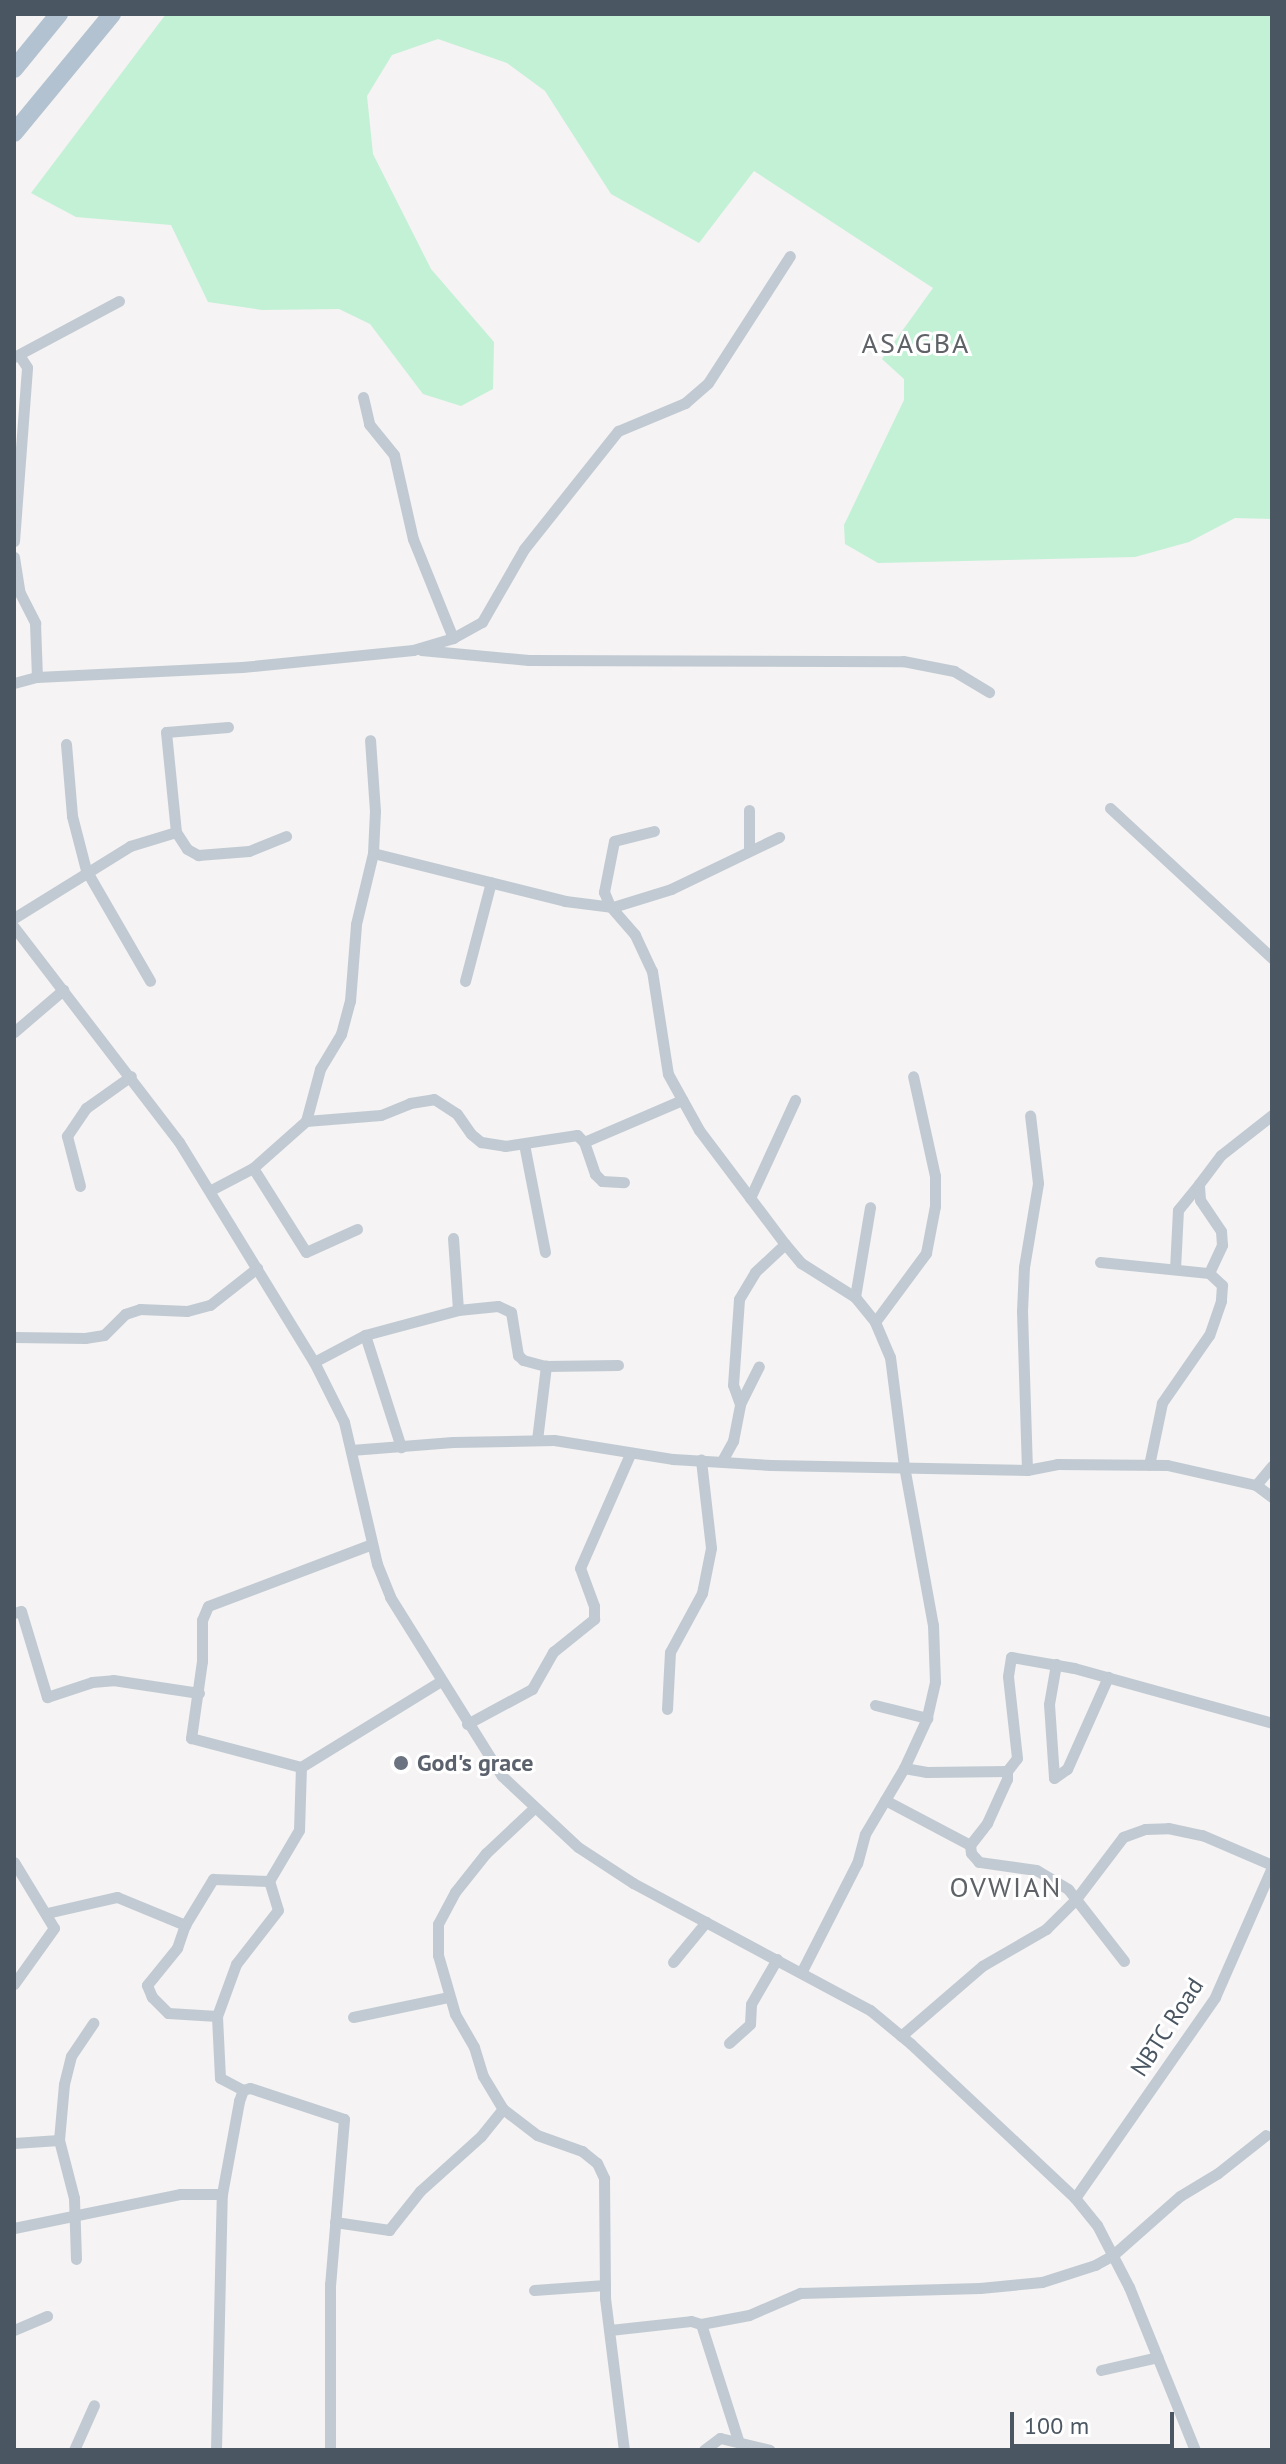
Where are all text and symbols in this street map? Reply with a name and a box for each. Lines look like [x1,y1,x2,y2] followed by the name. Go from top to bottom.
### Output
[862,326,970,360] district label: ASAGBA
[417,1749,533,1777] place label: God's grace
[392,1754,410,1772] marker: God's grace
[950,1870,1062,1904] district label: OVWIAN
[1124,1972,1210,2082] street label: NBTC Road
[1014,2396,1178,2446] scale bar
[1024,2410,1089,2441] text: 100 m

